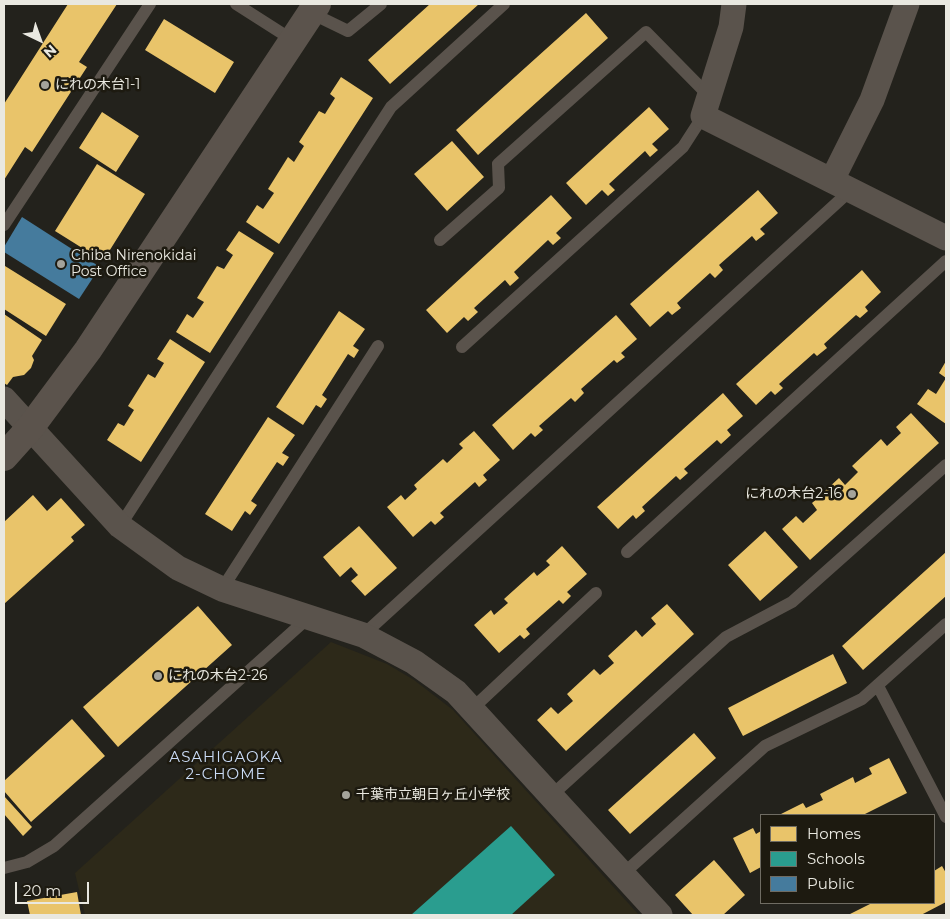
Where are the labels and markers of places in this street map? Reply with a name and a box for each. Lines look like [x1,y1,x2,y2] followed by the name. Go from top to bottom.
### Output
[55,77,140,93] place label: にれの木台1-1
[39,79,51,91] marker: にれの木台1-1
[71,248,196,280] place label: Chiba Nirenokidai Post Office
[55,258,67,270] marker: Chiba Nirenokidai Post Office
[745,486,842,502] place label: にれの木台2-16
[846,488,858,500] marker: にれの木台2-16
[168,668,268,684] place label: にれの木台2-26
[152,670,164,682] marker: にれの木台2-26
[356,787,510,803] place label: 千葉市立朝日ヶ丘小学校
[340,789,352,801] marker: 千葉市立朝日ヶ丘小学校

